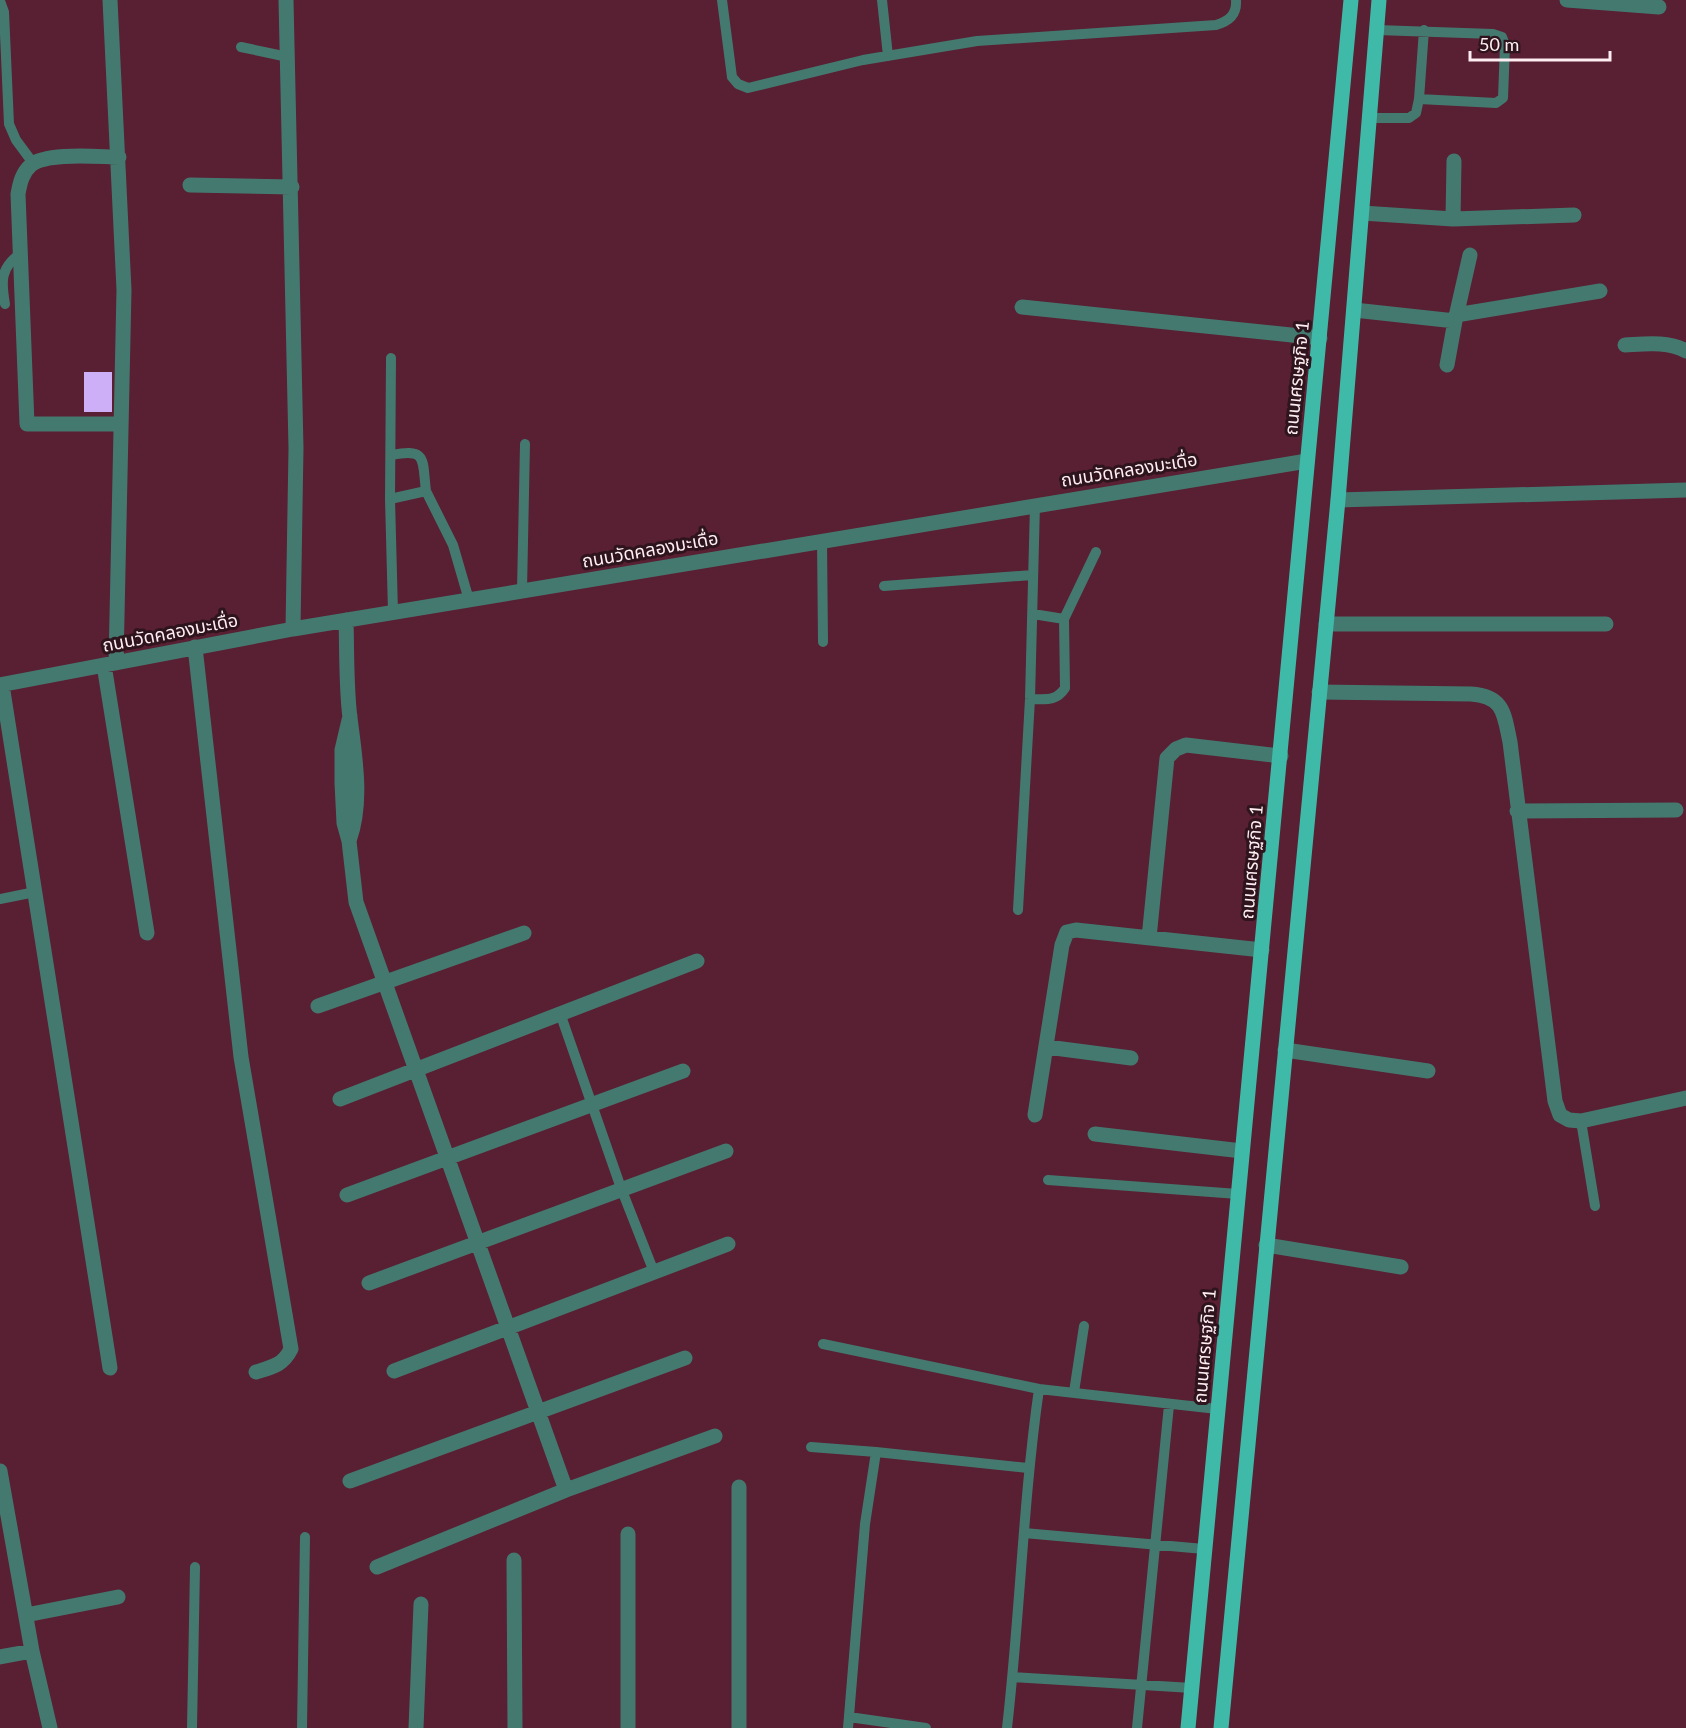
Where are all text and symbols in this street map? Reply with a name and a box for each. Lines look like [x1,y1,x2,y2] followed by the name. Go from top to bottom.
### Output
[1470,24,1610,62] scale bar
[1479,33,1519,55] text: 50 m
[1279,320,1313,436] street label: ถนนเศรษฐกิจ 1
[1059,446,1199,491] street label: ถนนวัดคลองมะเดื่อ
[580,525,720,572] street label: ถนนวัดคลองมะเดื่อ
[100,607,240,656] street label: ถนนวัดคลองมะเดื่อ
[1235,804,1267,920] street label: ถนนเศรษฐกิจ 1
[1188,1288,1220,1404] street label: ถนนเศรษฐกิจ 1

